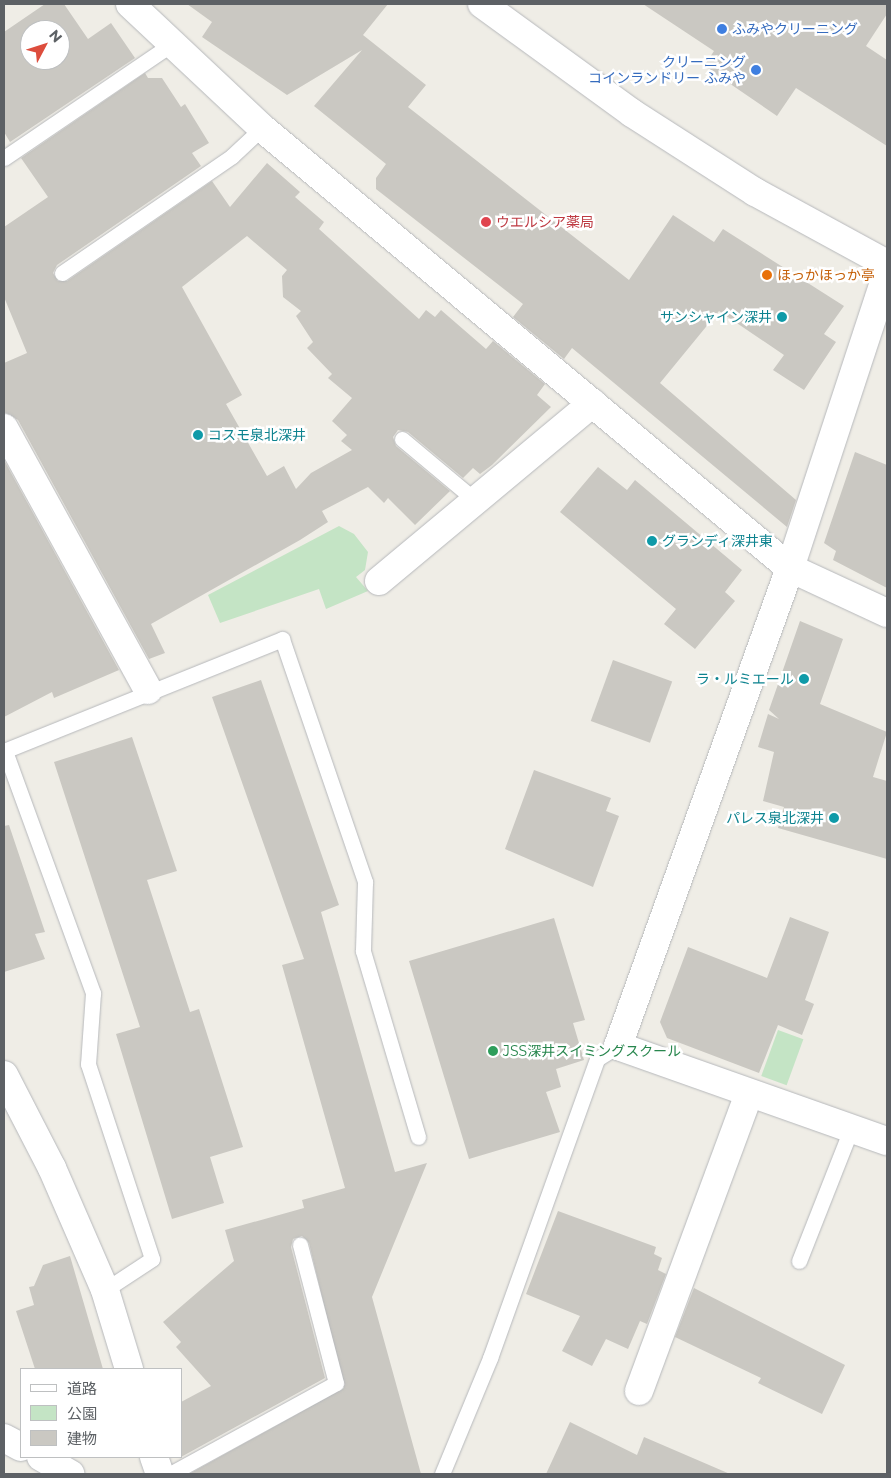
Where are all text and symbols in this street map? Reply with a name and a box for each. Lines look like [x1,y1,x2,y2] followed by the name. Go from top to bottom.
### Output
[20,20,70,70] north arrow
[732,21,858,37] place label: ふみやクリーニング
[716,23,728,35] marker: ふみやクリーニング
[45,26,66,46] text: N
[588,54,746,86] place label: クリーニング コインランドリー ふみや
[750,64,762,76] marker: クリーニング コインランドリー ふみや
[496,214,594,230] place label: ウエルシア薬局
[480,216,492,228] marker: ウエルシア薬局
[777,267,875,283] place label: ほっかほっか亭
[761,269,773,281] marker: ほっかほっか亭
[660,309,772,325] place label: サンシャイン深井
[776,311,788,323] marker: サンシャイン深井
[208,427,306,443] place label: コスモ泉北深井
[192,429,204,441] marker: コスモ泉北深井
[662,533,774,549] place label: グランディ深井東
[646,535,658,547] marker: グランディ深井東
[696,671,794,687] place label: ラ・ルミエール
[798,673,810,685] marker: ラ・ルミエール
[726,810,824,826] place label: パレス泉北深井
[828,812,840,824] marker: パレス泉北深井
[503,1043,681,1059] place label: JSS深井スイミングスクール
[487,1045,499,1057] marker: JSS深井スイミングスクール
[20,1368,182,1458] legend
[67,1379,97,1398] text: 道路
[67,1404,97,1423] text: 公園
[67,1429,97,1448] text: 建物

